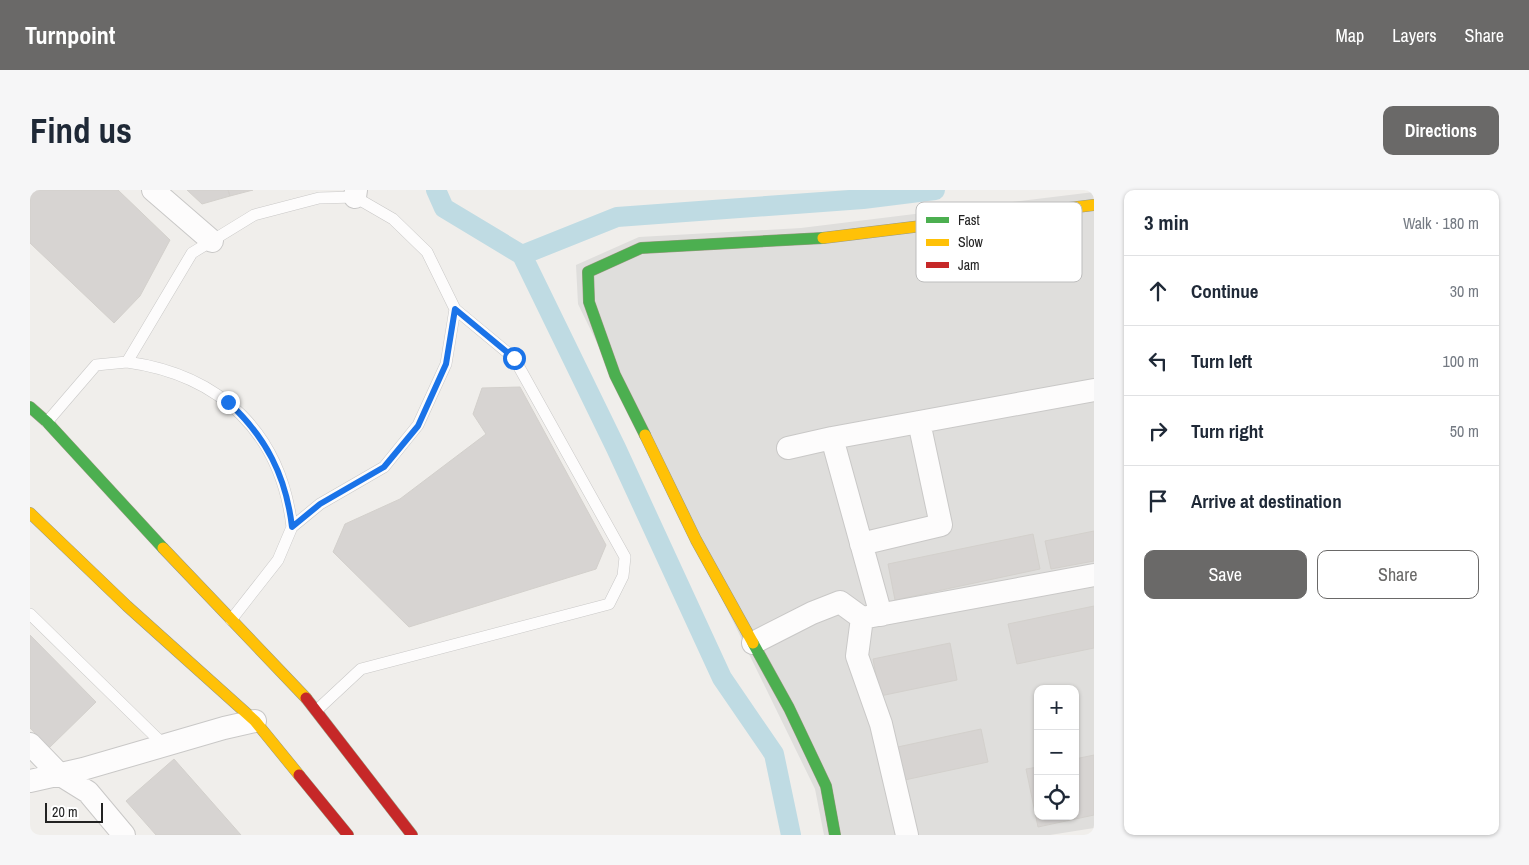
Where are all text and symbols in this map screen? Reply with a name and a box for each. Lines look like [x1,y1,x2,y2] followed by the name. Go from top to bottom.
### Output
[25,19,115,51] text: Turnpoint
[1336,23,1364,48] text: Map
[1392,23,1437,48] text: Layers
[1465,23,1504,48] text: Share
[1383,106,1499,155] button: Directions
[30,107,132,154] text: Find us
[916,202,1082,282] legend
[1144,208,1189,237] text: 3 min
[958,211,980,229] text: Fast
[1403,212,1479,234] text: Walk · 180 m
[958,233,984,251] text: Slow
[958,256,980,274] text: Jam
[1144,277,1172,305] icon: ahead
[1191,278,1259,304] text: Continue
[1450,280,1479,302] text: 30 m
[503,347,526,370] route start
[1144,347,1172,375] icon: left
[1191,348,1252,374] text: Turn left
[1443,350,1479,372] text: 100 m
[217,391,240,414] route end
[1144,417,1172,445] icon: right
[1191,418,1263,444] text: Turn right
[1450,420,1479,442] text: 50 m
[1144,487,1172,515] icon: arrive
[1191,488,1342,514] text: Arrive at destination
[1144,550,1307,599] button: Save
[1317,550,1479,599] button: Share
[1034,685,1079,820] map controls
[1034,685,1079,730] button: +
[1034,730,1079,775] button: −
[1034,775,1079,820] button: locate
[45,800,102,823] scale bar
[52,803,78,821] text: 20 m

